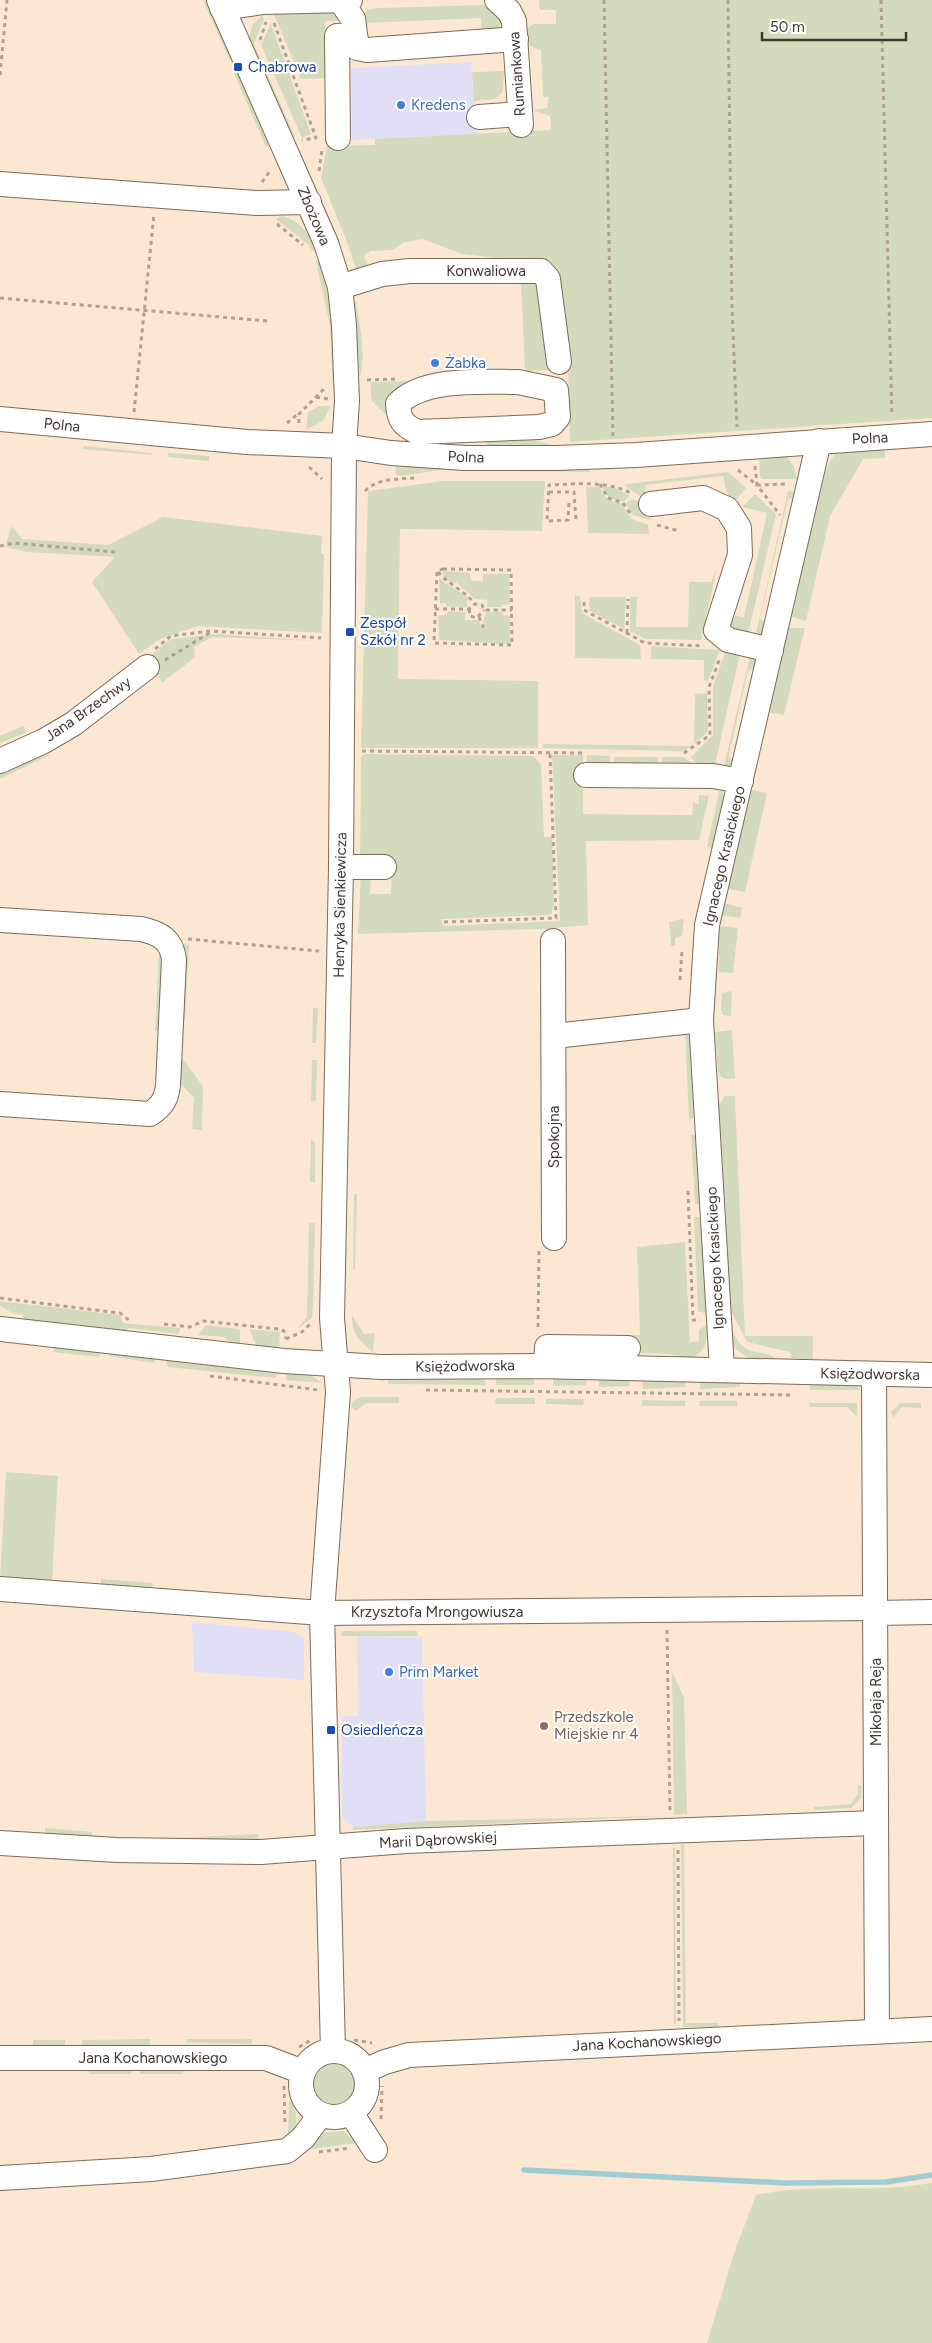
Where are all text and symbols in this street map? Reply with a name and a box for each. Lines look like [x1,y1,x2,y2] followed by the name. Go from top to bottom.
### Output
[762,10,906,42] scale bar
[770,18,805,36] text: 50 m
[505,31,529,117] street label: Rumiankowa
[248,58,316,76] place label: Chabrowa
[232,61,244,73] marker: Chabrowa
[411,96,466,114] place label: Kredens
[395,99,407,111] marker: Kredens
[294,184,334,248] street label: Zbożowa
[446,262,526,280] street label: Konwaliowa
[445,354,486,372] place label: Żabka
[429,357,441,369] marker: Żabka
[43,414,81,436] street label: Polna
[851,428,889,448] street label: Polna
[447,447,485,467] street label: Polna
[360,614,426,649] place label: Zespół Szkół nr 2
[344,626,356,638] marker: Zespół Szkół nr 2
[42,673,135,745] street label: Jana Brzechwy
[699,784,749,928] street label: Ignacego Krasickiego
[330,832,350,978] street label: Henryka Sienkiewicza
[545,1106,563,1168] street label: Spokojna
[702,1186,728,1330] street label: Ignacego Krasickiego
[415,1356,515,1376] street label: Księżodworska
[820,1364,920,1384] street label: Księżodworska
[351,1603,523,1621] street label: Krzysztofa Mrongowiusza
[867,1658,885,1746] street label: Mikołaja Reja
[399,1663,479,1681] place label: Prim Market
[383,1666,395,1678] marker: Prim Market
[554,1708,639,1743] place label: Przedszkole Miejskie nr 4
[538,1720,550,1732] marker: Przedszkole Miejskie nr 4
[341,1721,423,1739] place label: Osiedleńcza
[325,1724,337,1736] marker: Osiedleńcza
[379,1828,497,1852] street label: Marii Dąbrowskiej
[572,2029,722,2055] street label: Jana Kochanowskiego
[78,2049,228,2067] street label: Jana Kochanowskiego

